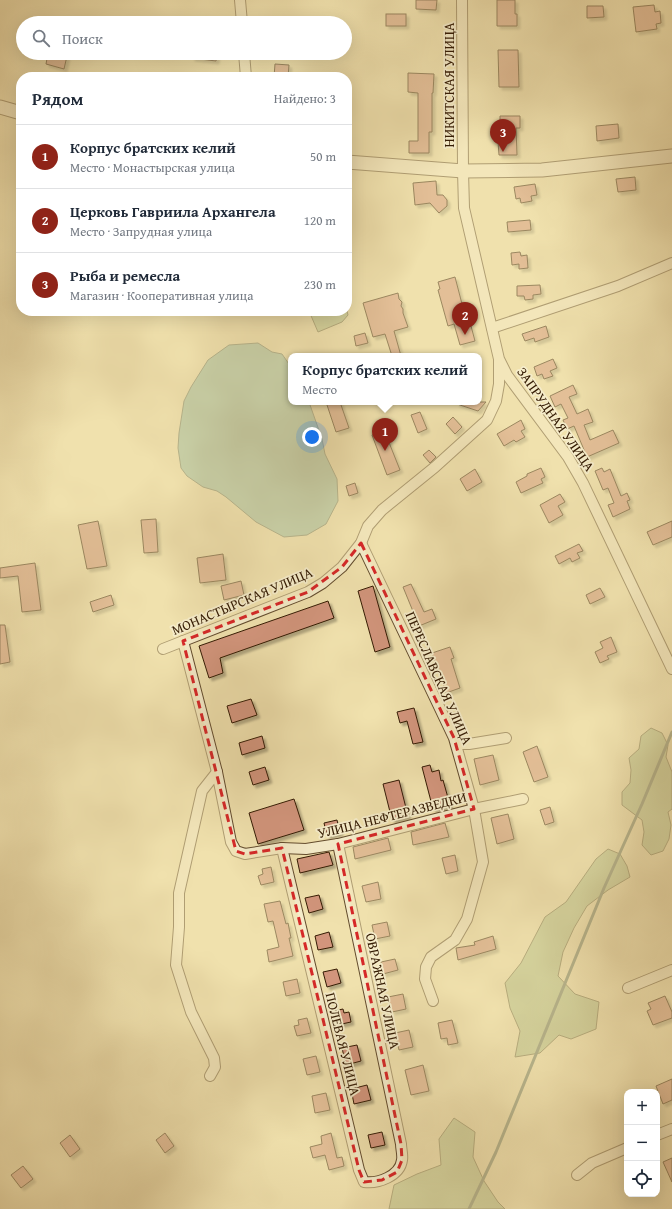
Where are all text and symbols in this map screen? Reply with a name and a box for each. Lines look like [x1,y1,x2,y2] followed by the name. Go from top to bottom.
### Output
[16,16,352,60] search box
[439,22,459,147] street label: НИКИТСКАЯ УЛИЦА
[30,27,52,49] icon: search
[62,28,103,49] text: Поиск
[32,86,83,111] text: Рядом
[274,89,336,108] text: Найдено: 3
[490,119,516,152] pin: 3
[70,137,236,158] text: Корпус братских келий
[42,147,48,166] text: 1
[310,147,336,166] text: 50 m
[70,158,235,177] text: Место · Монастырская улица
[70,201,276,222] text: Церковь Гавриила Архангела
[42,211,48,230] text: 2
[304,211,336,230] text: 120 m
[70,222,212,241] text: Место · Запрудная улица
[70,265,180,286] text: Рыба и ремесла
[42,275,48,294] text: 3
[304,275,336,294] text: 230 m
[70,286,253,305] text: Магазин · Кооперативная улица
[452,302,478,335] pin: 2
[288,353,482,405] popup
[302,359,468,380] text: Корпус братских келий
[512,363,600,476] street label: ЗАПРУДНАЯ УЛИЦА
[302,380,337,399] text: Место
[372,418,398,451] pin: 1
[302,427,322,447] your location
[168,562,316,640] street label: МОНАСТЫРСКАЯ УЛИЦА
[401,608,478,748] street label: ПЕРЕСЛАВСКАЯ УЛИЦА
[315,787,469,843] street label: УЛИЦА НЕФТЕРАЗВЕДКИ
[361,931,405,1051] street label: ОВРАЖНАЯ УЛИЦА
[321,990,366,1098] street label: ПОЛЕВАЯ УЛИЦА
[624,1089,660,1197] map controls
[624,1089,660,1125] button: +
[624,1125,660,1161] button: −
[624,1161,660,1197] button: locate

